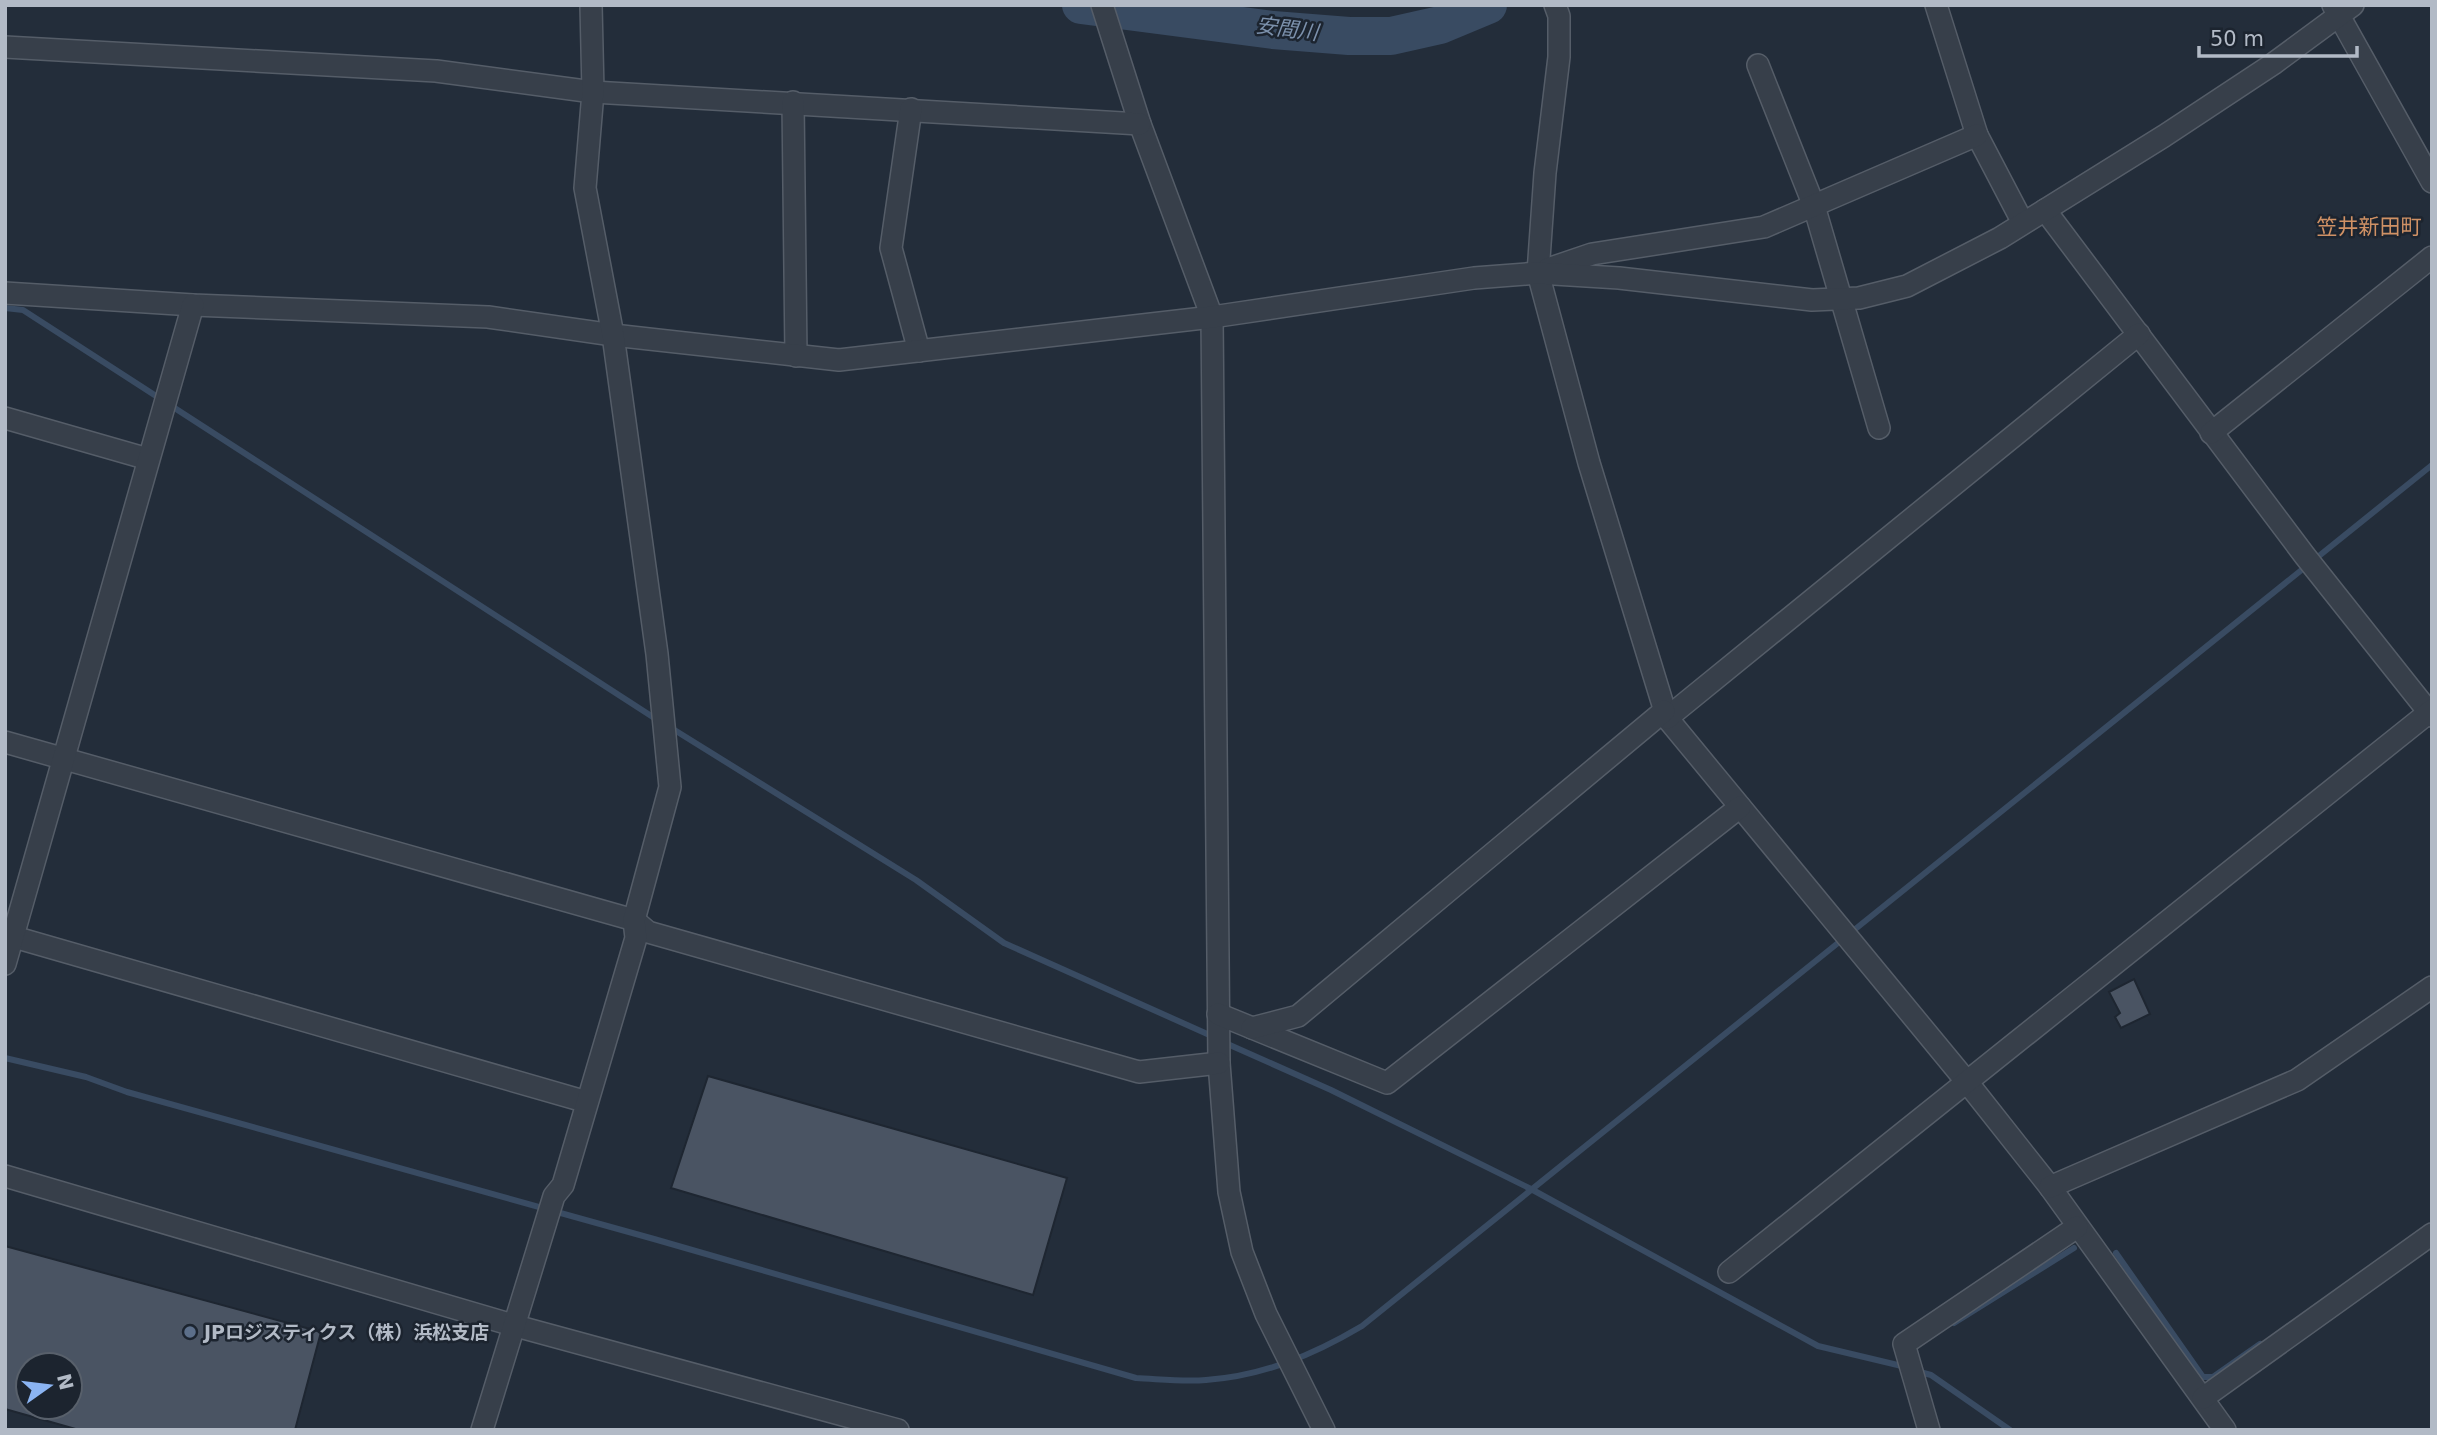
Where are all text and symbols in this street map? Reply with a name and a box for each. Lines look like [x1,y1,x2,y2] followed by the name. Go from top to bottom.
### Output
[1254,13,1322,45] water label: 安間川
[2199,14,2356,58] scale bar
[2210,27,2264,51] text: 50 m
[2317,215,2422,239] district label: 笠井新田町
[202,1321,489,1343] place label: JPロジスティクス（株）浜松支店
[182,1324,198,1340] marker: JPロジスティクス（株）浜松支店
[14,1351,84,1421] north arrow
[53,1372,78,1392] text: N

